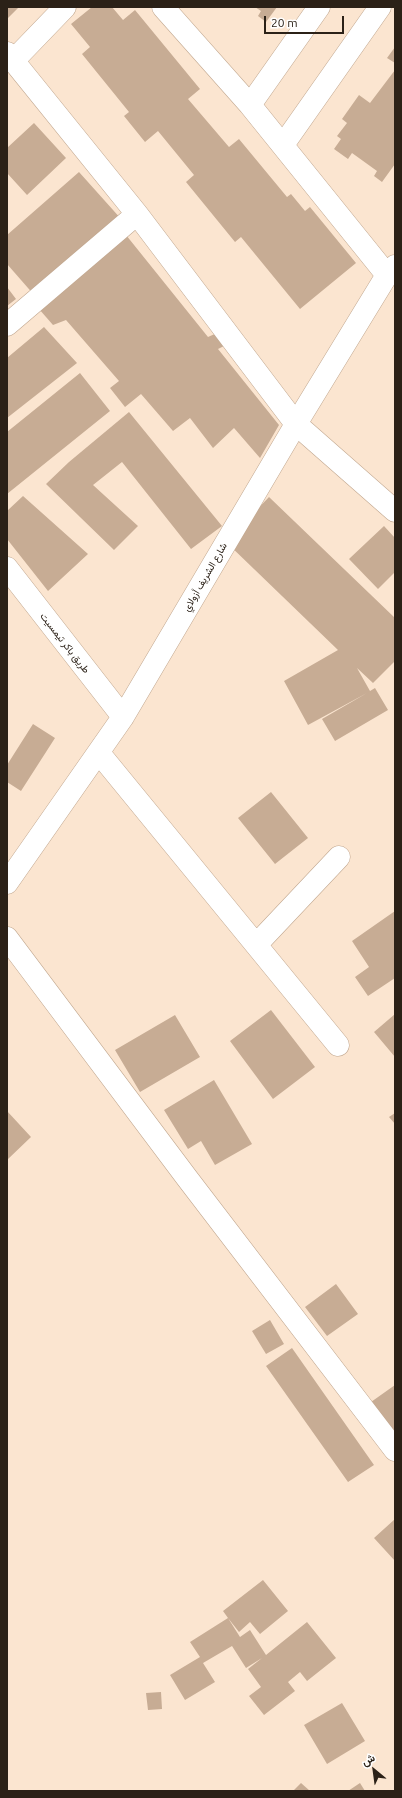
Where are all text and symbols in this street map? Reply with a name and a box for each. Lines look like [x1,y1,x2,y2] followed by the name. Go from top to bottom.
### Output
[266,8,346,34] scale bar
[271,16,298,29] text: 20 m
[180,540,230,614] street label: شارع الشريف أزولاي
[38,610,92,676] street label: طريق باكر تيمسيت
[354,1750,394,1790] north arrow
[359,1751,377,1768] text: ش

